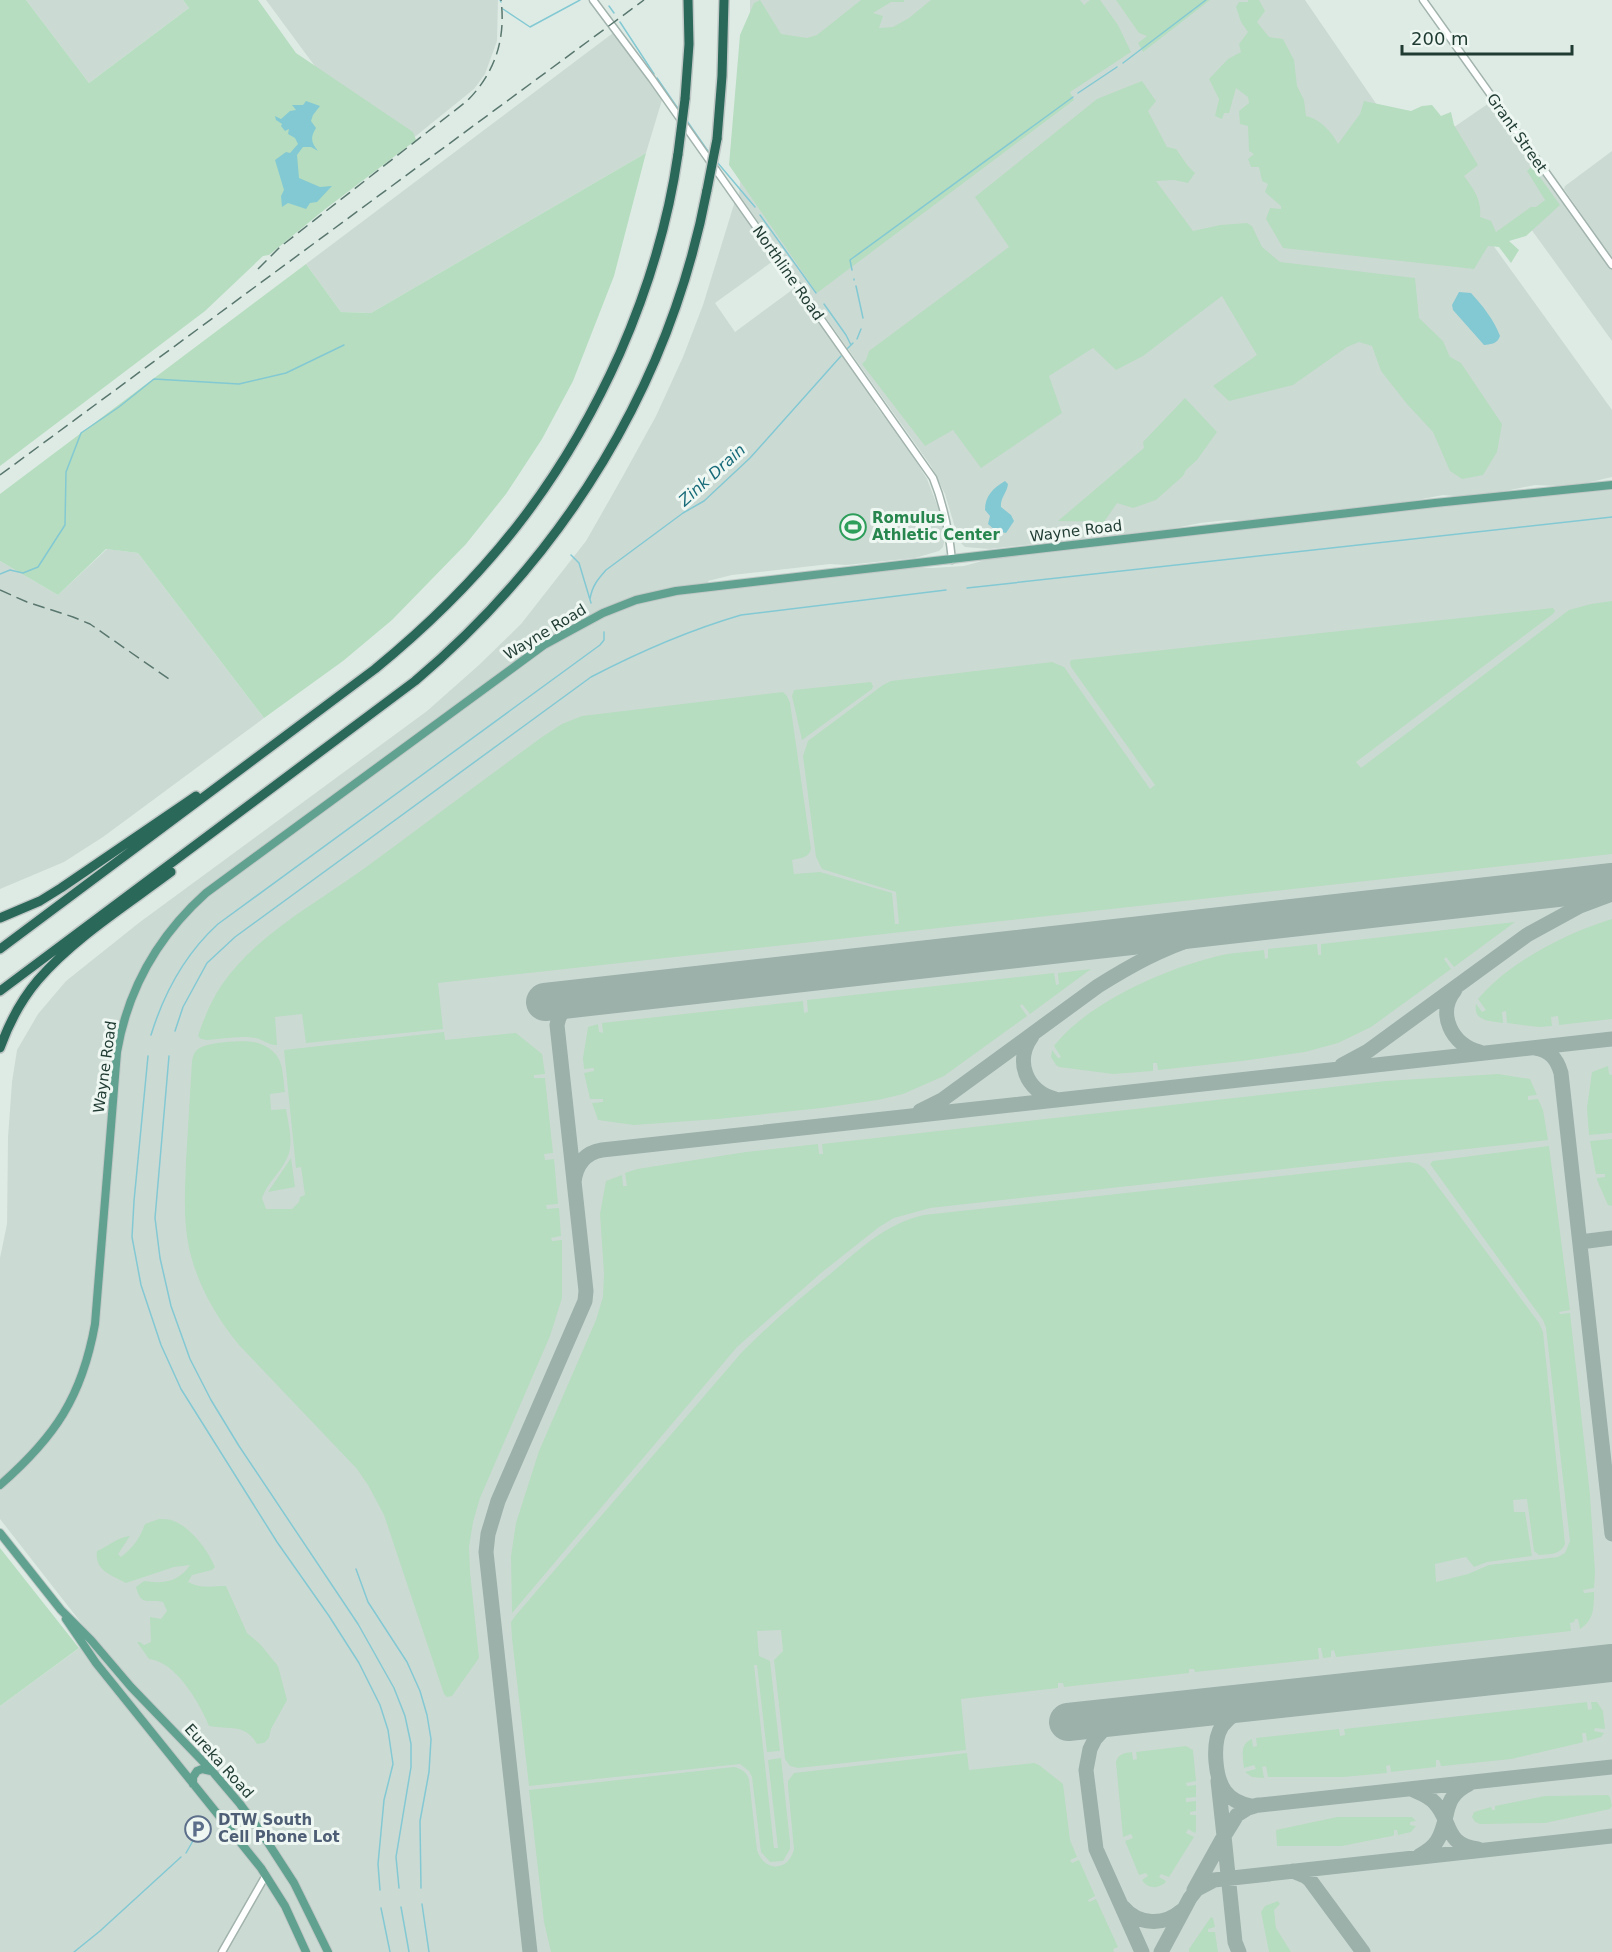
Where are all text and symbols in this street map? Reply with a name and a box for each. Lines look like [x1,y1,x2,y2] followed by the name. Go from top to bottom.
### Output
[1402,18,1572,56] scale bar
[1411,28,1469,49] text: 200 m
[1483,90,1551,176] street label: Grant Street
[749,222,827,324] street label: Northline Road
[674,440,749,511] water label: Zink Drain
[872,509,1000,544] place label: Romulus Athletic Center
[838,512,868,542] sports icon: Romulus Athletic Center
[1029,516,1123,546] street label: Wayne Road
[500,600,590,664] street label: Wayne Road
[90,1020,120,1114] street label: Wayne Road
[181,1720,257,1802] street label: Eureka Road
[218,1811,340,1846] place label: DTW South Cell Phone Lot
[183,1814,213,1844] parking icon: DTW South Cell Phone Lot

